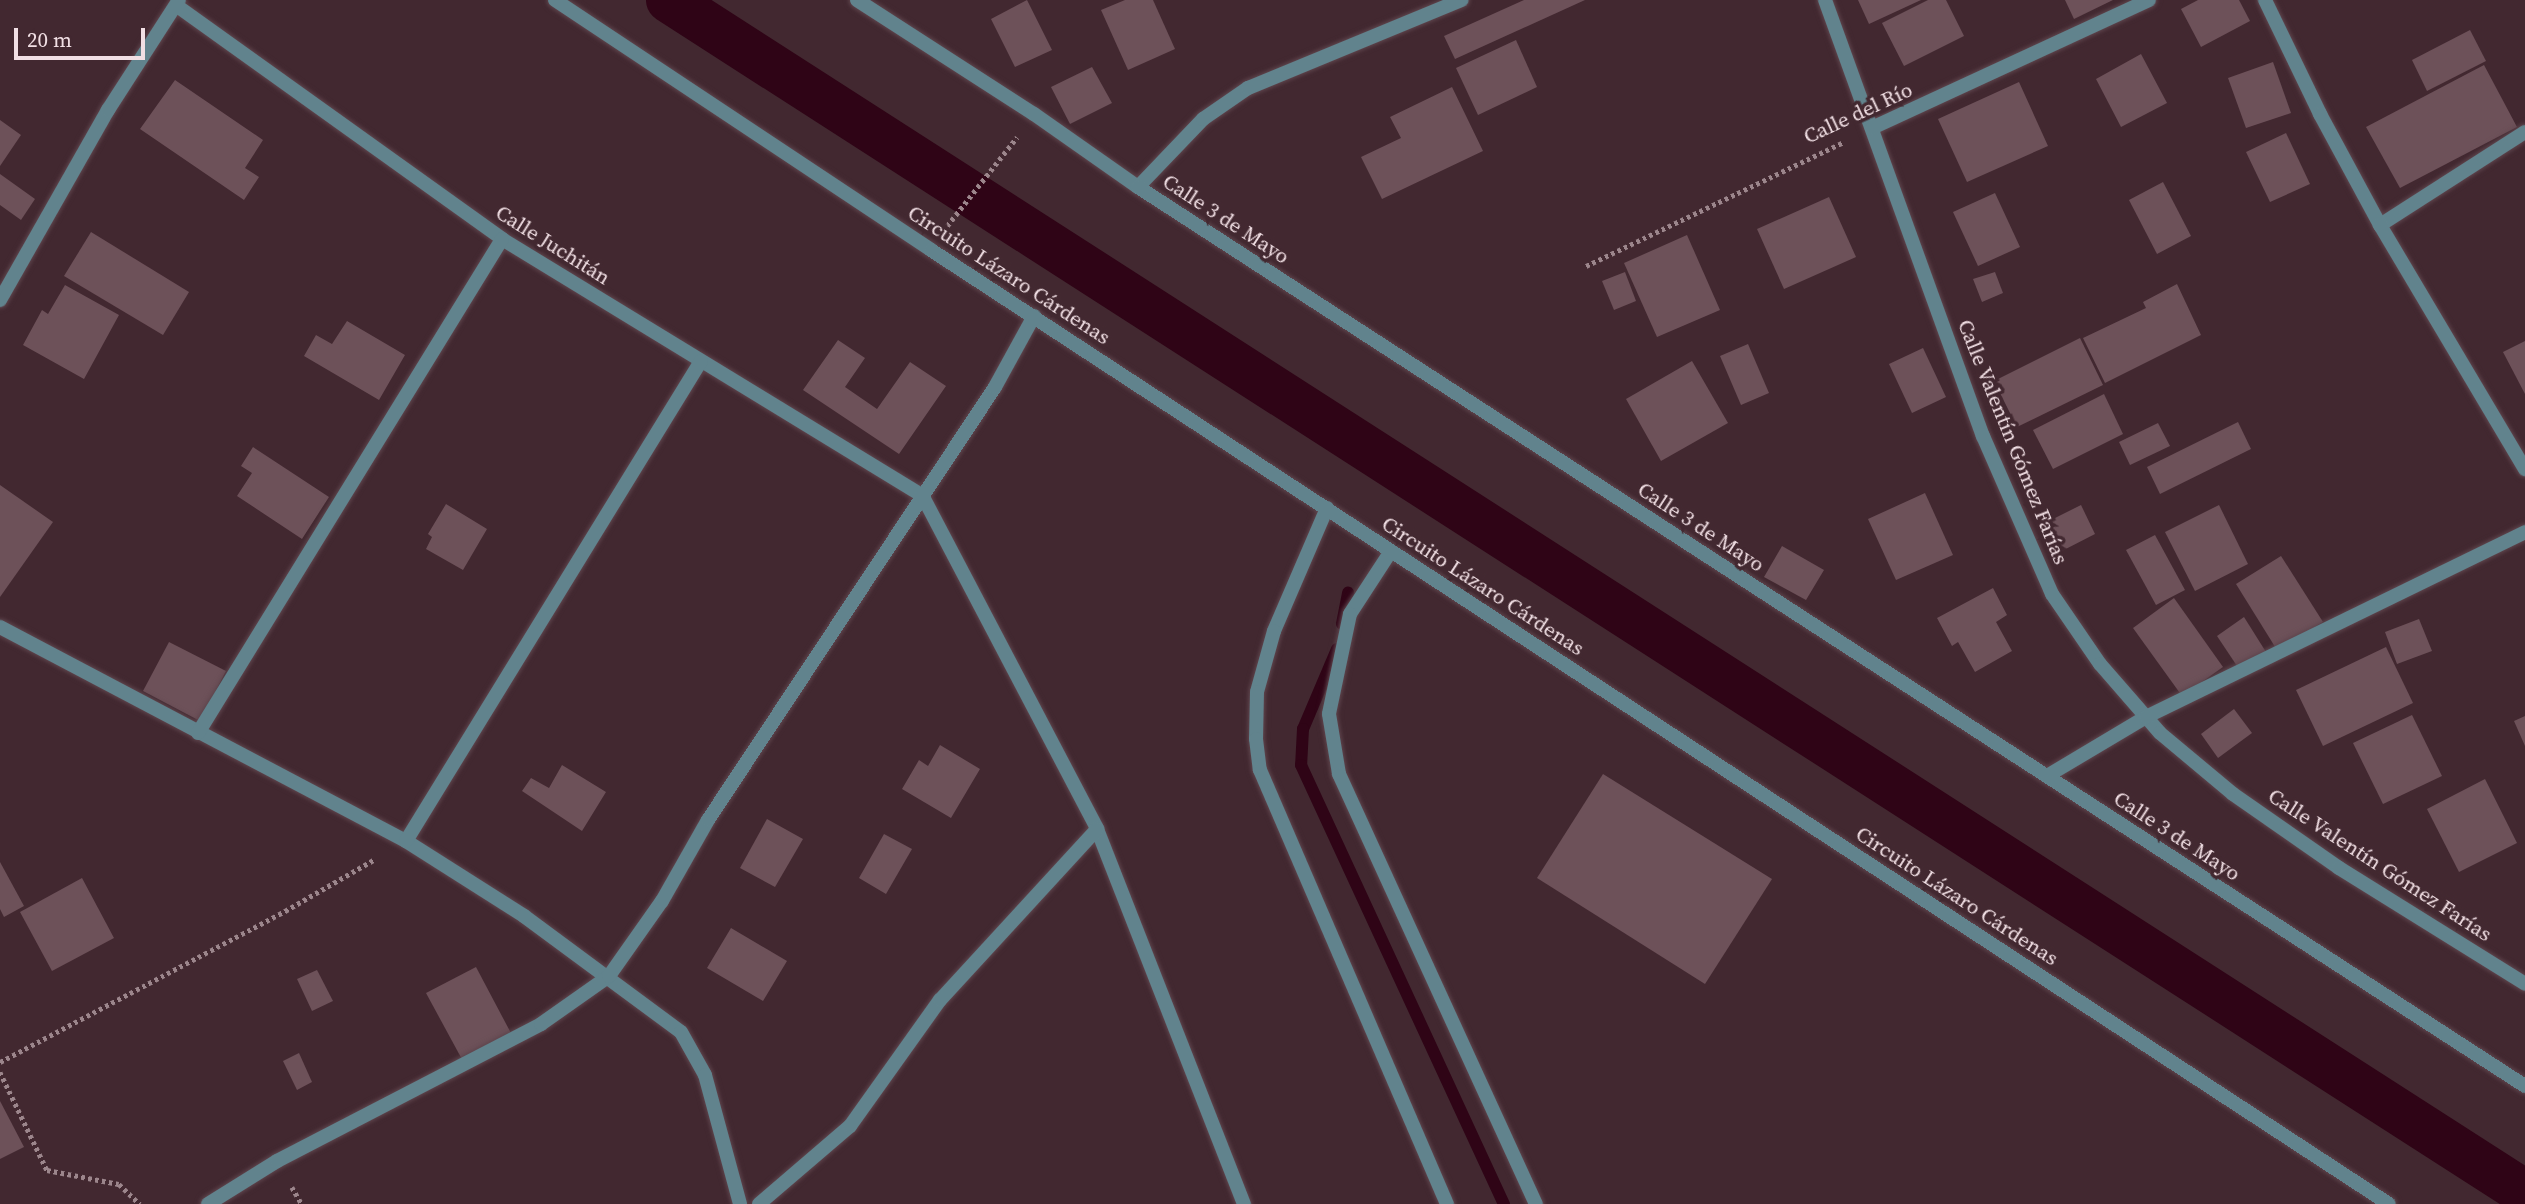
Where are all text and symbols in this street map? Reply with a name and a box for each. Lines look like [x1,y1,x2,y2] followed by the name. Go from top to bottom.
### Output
[18,14,149,58] scale bar
[27,25,72,54] text: 20 m
[1800,77,1916,149] street label: Calle del Río
[1158,169,1294,269] street label: Calle 3 de Mayo
[491,200,615,290] street label: Calle Juchitán
[903,200,1115,350] street label: Circuito Lázaro Cárdenas
[1952,316,2074,568] street label: Calle Valentín Gómez Farías
[1633,477,1769,577] street label: Calle 3 de Mayo
[1377,511,1589,661] street label: Circuito Lázaro Cárdenas
[2263,783,2497,947] street label: Calle Valentín Gómez Farías
[2109,786,2245,886] street label: Calle 3 de Mayo
[1851,821,2063,971] street label: Circuito Lázaro Cárdenas

